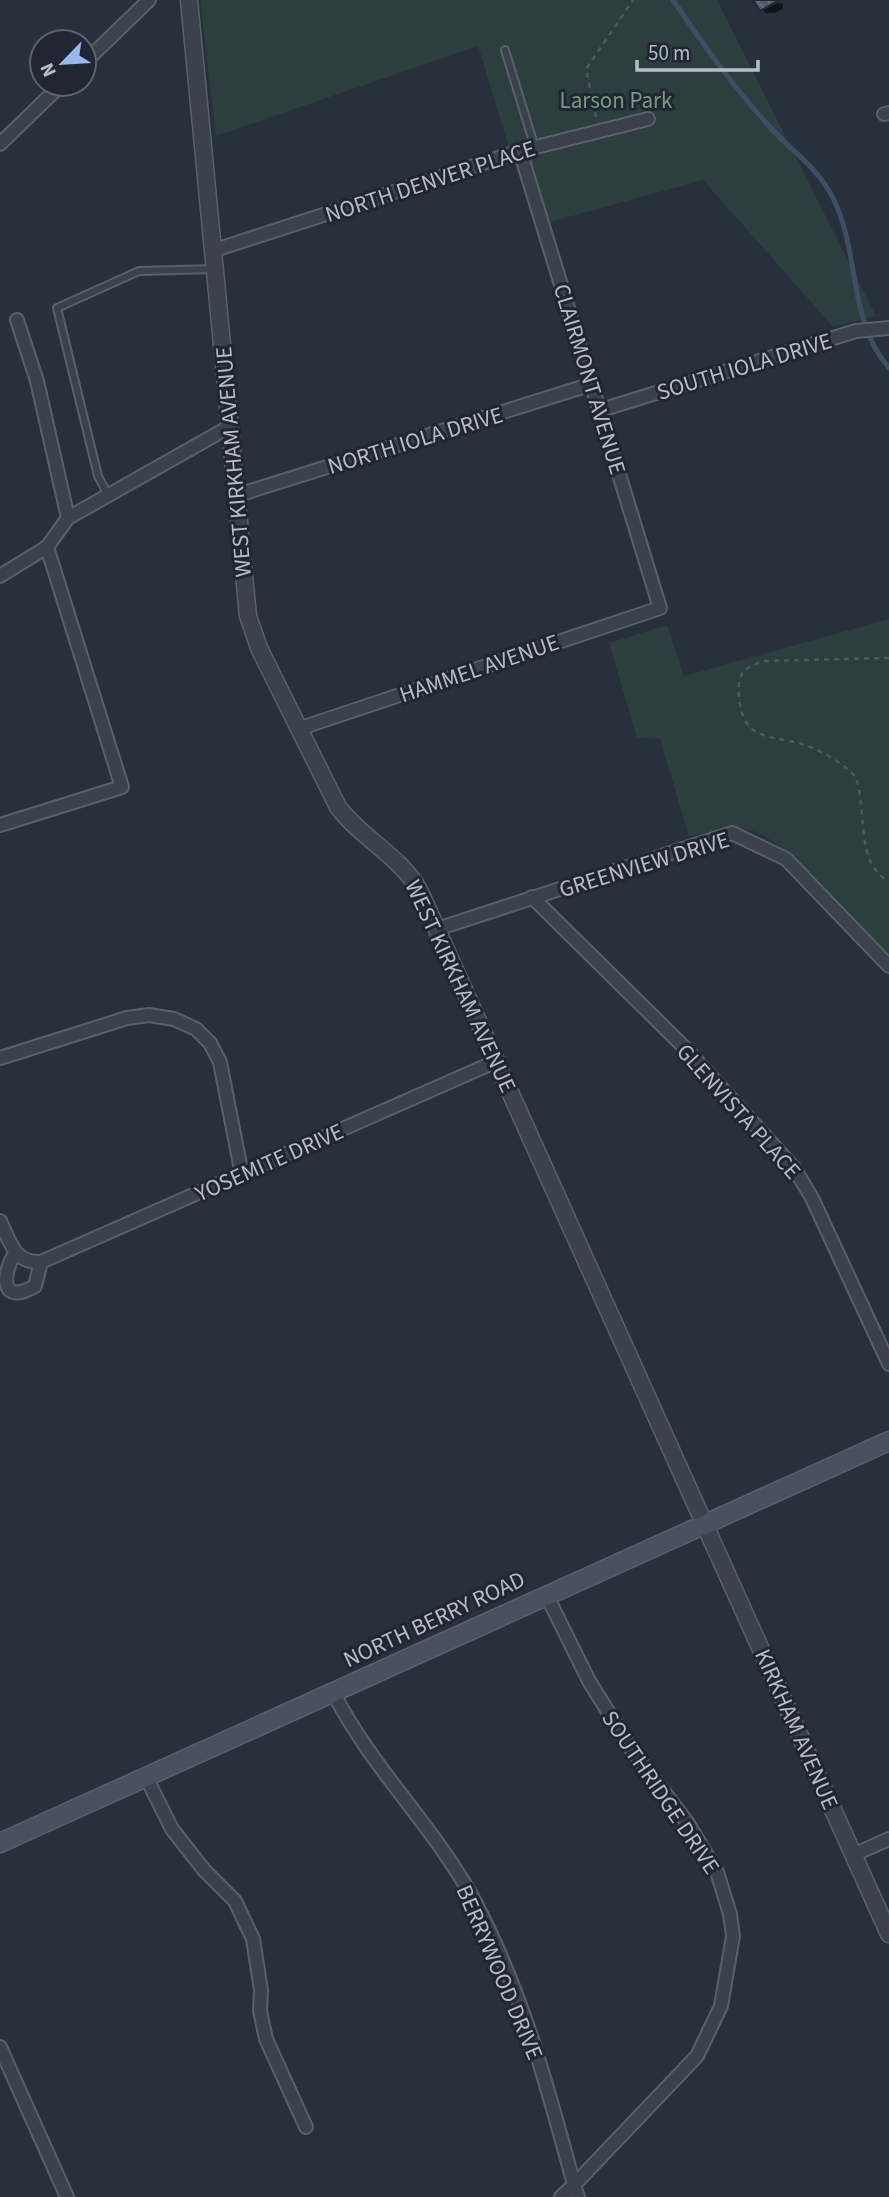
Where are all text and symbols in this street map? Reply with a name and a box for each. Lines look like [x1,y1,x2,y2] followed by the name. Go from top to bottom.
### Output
[28,28,98,98] north arrow
[637,28,758,72] scale bar
[648,38,690,68] text: 50 m
[34,58,64,81] text: N
[560,84,673,117] park label: Larson Park
[321,132,540,231] street label: NORTH DENVER PLACE
[545,280,634,479] street label: CLAIRMONT AVENUE
[653,324,836,409] street label: SOUTH IOLA DRIVE
[207,345,260,579] street label: WEST KIRKHAM AVENUE
[323,398,507,483] street label: NORTH IOLA DRIVE
[395,626,563,711] street label: HAMMEL AVENUE
[555,823,733,906] street label: GREENVIEW DRIVE
[397,874,524,1098] street label: WEST KIRKHAM AVENUE
[669,1036,809,1186] street label: GLENVISTA PLACE
[189,1115,349,1210] street label: YOSEMITE DRIVE
[338,1563,530,1676] street label: NORTH BERRY ROAD
[746,1644,847,1815] street label: KIRKHAM AVENUE
[593,1704,728,1881] street label: SOUTHRIDGE DRIVE
[448,1880,551,2065] street label: BERRYWOOD DRIVE

